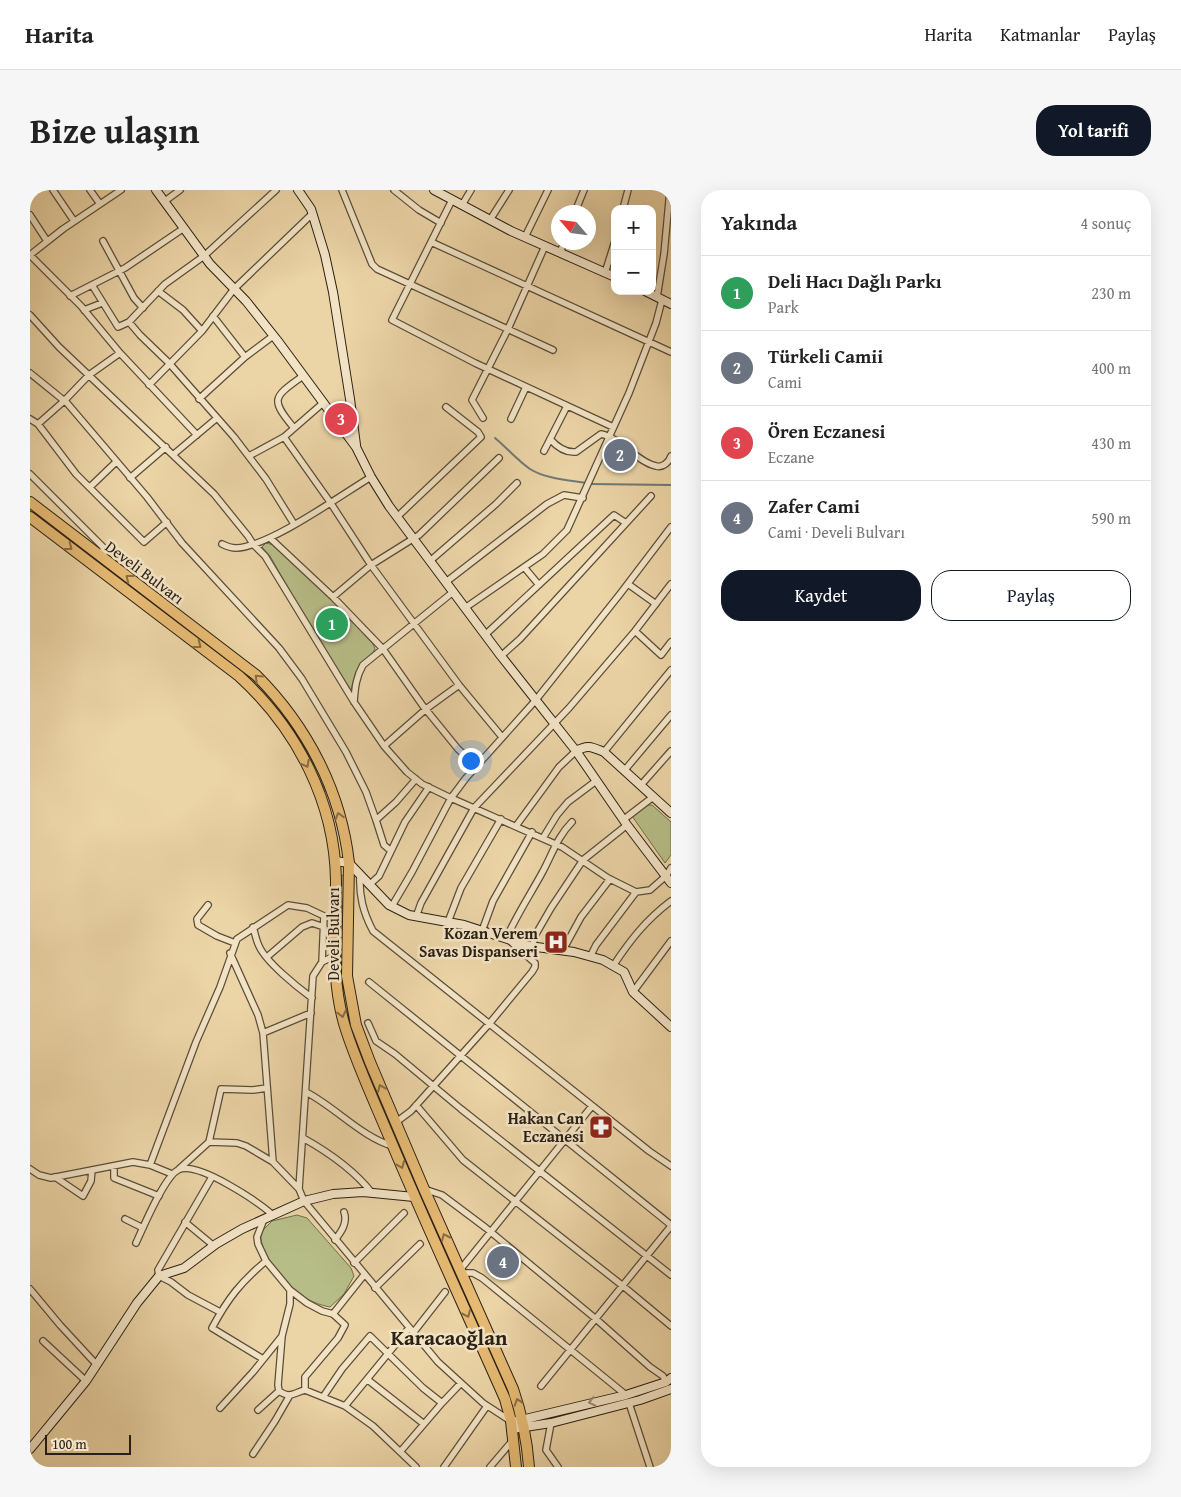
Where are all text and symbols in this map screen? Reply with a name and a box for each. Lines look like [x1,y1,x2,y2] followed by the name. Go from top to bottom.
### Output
[25,17,94,52] text: Harita
[925,21,972,48] text: Harita
[1000,21,1080,48] text: Katmanlar
[1108,21,1156,48] text: Paylaş
[30,105,200,156] text: Bize ulaşın
[1036,105,1151,156] button: Yol tarifi
[551,205,596,250] north arrow
[611,205,656,295] map controls
[611,205,656,250] button: +
[721,207,797,238] text: Yakında
[1081,211,1131,235] text: 4 sonuç
[611,250,656,295] button: −
[768,267,942,295] text: Deli Hacı Dağlı Parkı
[733,281,741,305] text: 1
[1091,281,1131,305] text: 230 m
[768,295,799,319] text: Park
[768,342,883,370] text: Türkeli Camii
[733,356,741,380] text: 2
[1091,356,1131,380] text: 400 m
[768,370,802,394] text: Cami
[325,400,357,438] pin: 3
[768,417,886,445] text: Ören Eczanesi
[733,431,741,455] text: 3
[1091,431,1131,455] text: 430 m
[604,436,636,474] pin: 2
[768,445,814,469] text: Eczane
[768,492,860,520] text: Zafer Cami
[733,506,741,530] text: 4
[1091,506,1131,530] text: 590 m
[768,520,905,544] text: Cami · Develi Bulvarı
[101,534,190,610] street label: Develi Bulvarı
[63,541,73,550] one-way arrow
[721,570,921,621] button: Kaydet
[931,570,1131,621] button: Paylaş
[125,575,135,584] one-way arrow
[316,605,348,643] pin: 1
[192,639,202,648] one-way arrow
[254,675,263,684] one-way arrow
[458,748,484,774] your location
[300,759,310,768] one-way arrow
[335,812,345,820] one-way arrow
[321,887,345,981] street label: Develi Bulvarı
[419,921,538,963] place label: Kozan Verem Savas Dispanseri
[543,929,569,955] hospital icon: Kozan Verem Savas Dispanseri
[336,1010,347,1019] one-way arrow
[376,1084,387,1093] one-way arrow
[508,1106,585,1148] place label: Hakan Can Eczanesi
[588,1114,614,1140] pharmacy icon: Hakan Can Eczanesi
[396,1161,406,1169] one-way arrow
[441,1233,452,1242] one-way arrow
[487,1243,519,1281] pin: 4
[461,1309,472,1318] one-way arrow
[391,1322,508,1353] district label: Karacaoğlan
[587,1396,596,1407] one-way arrow
[514,1398,524,1407] one-way arrow
[45,1432,131,1455] scale bar
[52,1434,87,1454] text: 100 m

